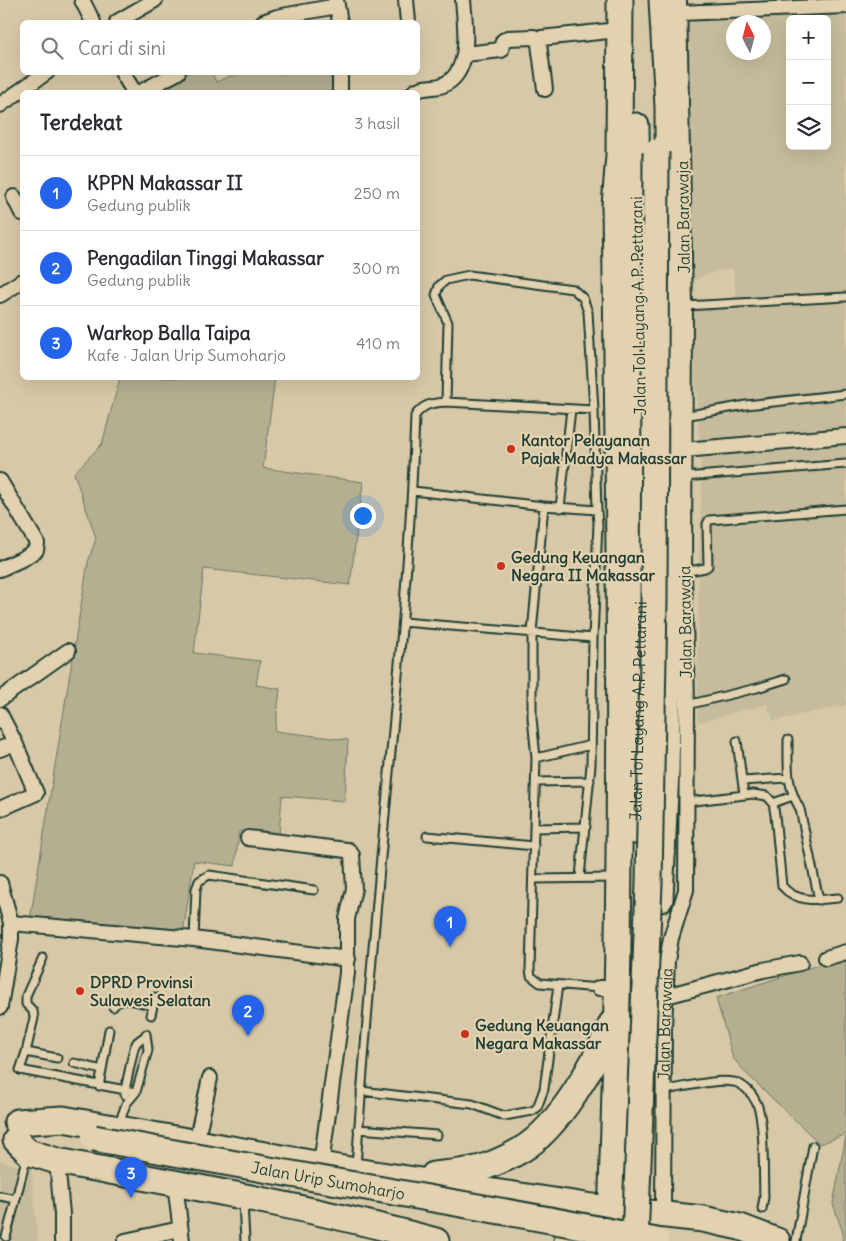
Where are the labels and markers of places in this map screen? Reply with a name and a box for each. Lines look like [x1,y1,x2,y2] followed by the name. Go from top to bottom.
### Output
[521,430,687,469] place label: Kantor Pelayanan Pajak Madya Makassar
[505,443,517,455] marker: Kantor Pelayanan Pajak Madya Makassar
[511,547,656,586] place label: Gedung Keuangan Negara II Makassar
[495,560,507,572] marker: Gedung Keuangan Negara II Makassar
[434,906,466,947] pin: 1
[90,972,211,1010] place label: DPRD Provinsi Sulawesi Selatan
[74,985,86,997] marker: DPRD Provinsi Sulawesi Selatan
[232,995,264,1036] pin: 2
[475,1015,609,1054] place label: Gedung Keuangan Negara Makassar
[459,1028,471,1040] marker: Gedung Keuangan Negara Makassar
[115,1157,147,1198] pin: 3

